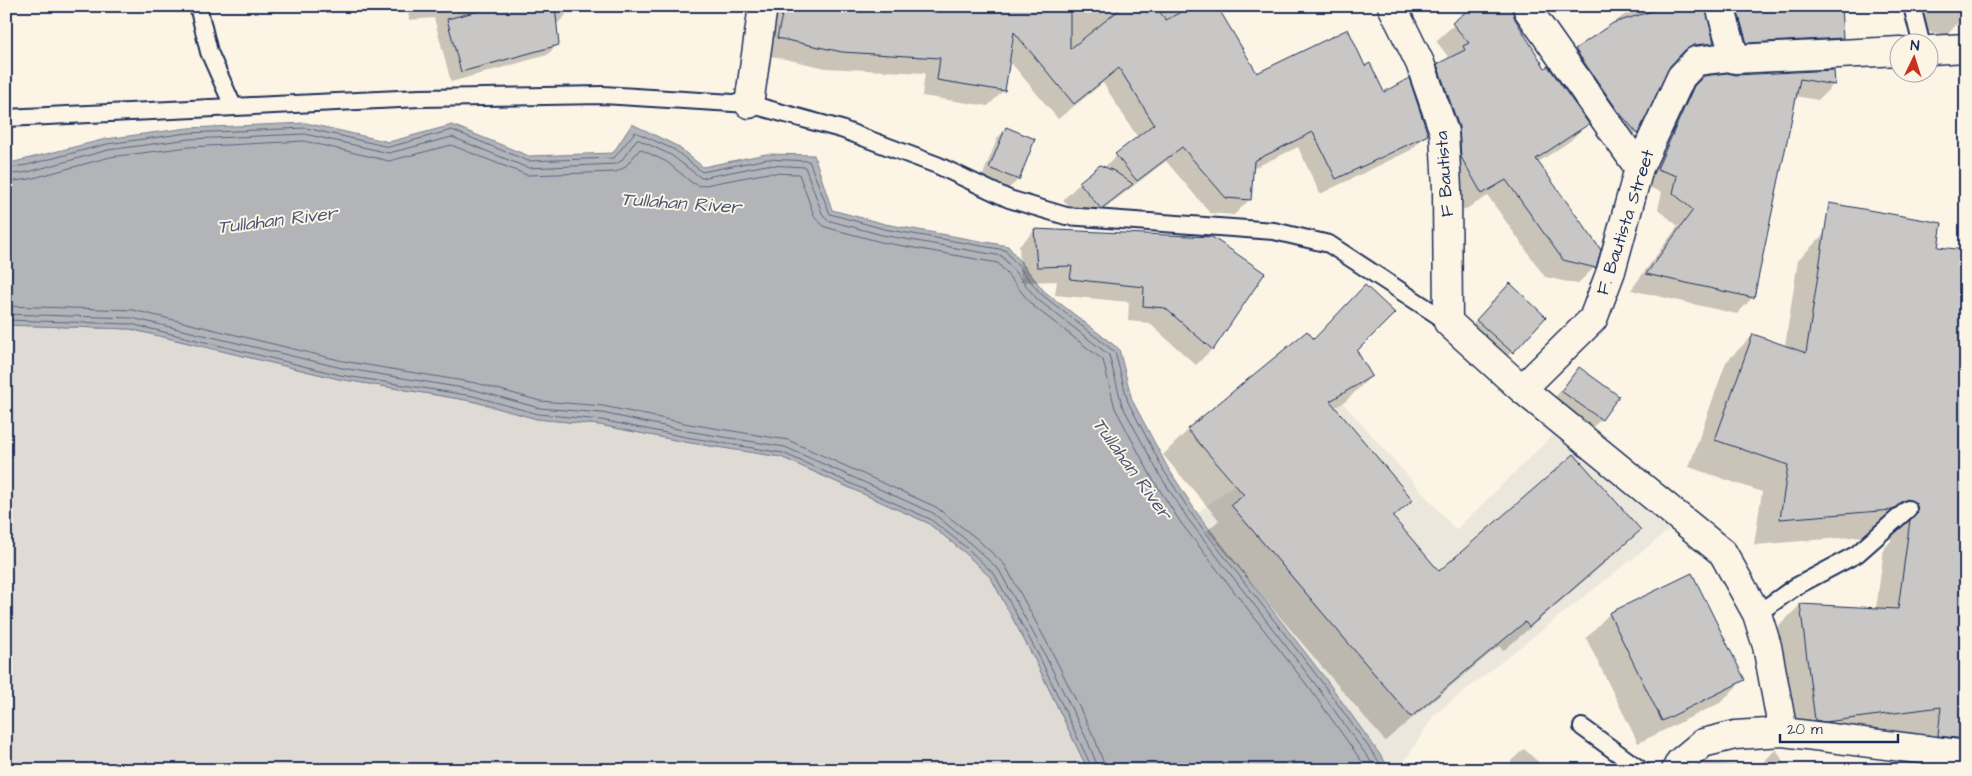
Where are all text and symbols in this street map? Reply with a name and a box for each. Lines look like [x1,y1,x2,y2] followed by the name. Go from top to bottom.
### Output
[1890,32,1940,82] north arrow
[1910,36,1920,56] text: N
[1429,130,1460,218] street label: F Bautista
[1590,146,1661,298] street label: F. Bautista Street
[620,186,744,221] water label: Tullahan River
[216,199,341,241] water label: Tullahan River
[1085,412,1180,528] water label: Tullahan River
[1780,711,1897,743] scale bar
[1787,719,1823,740] text: 20 m

